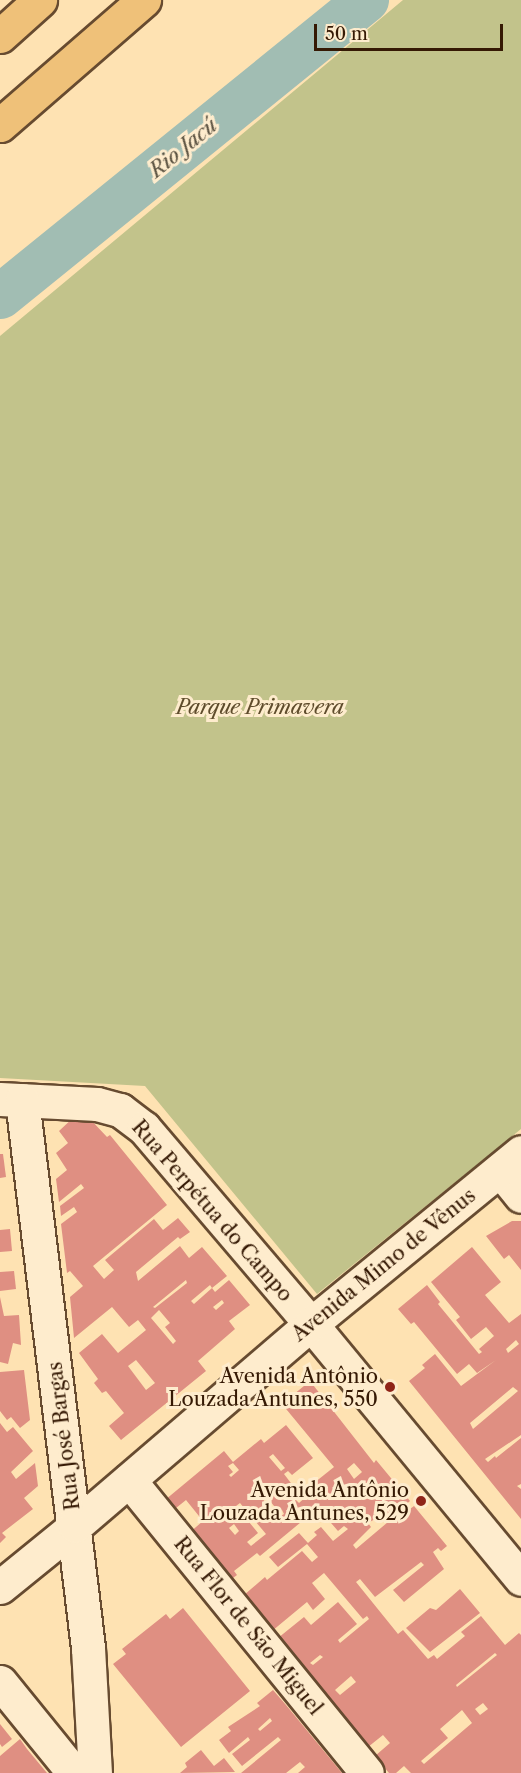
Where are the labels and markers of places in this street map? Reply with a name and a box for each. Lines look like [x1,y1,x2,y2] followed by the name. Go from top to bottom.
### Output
[167,1364,378,1411] place label: Avenida Antônio Louzada Antunes, 550
[383,1380,397,1394] marker: Avenida Antônio Louzada Antunes, 550
[199,1478,409,1525] place label: Avenida Antônio Louzada Antunes, 529
[414,1494,428,1508] marker: Avenida Antônio Louzada Antunes, 529

